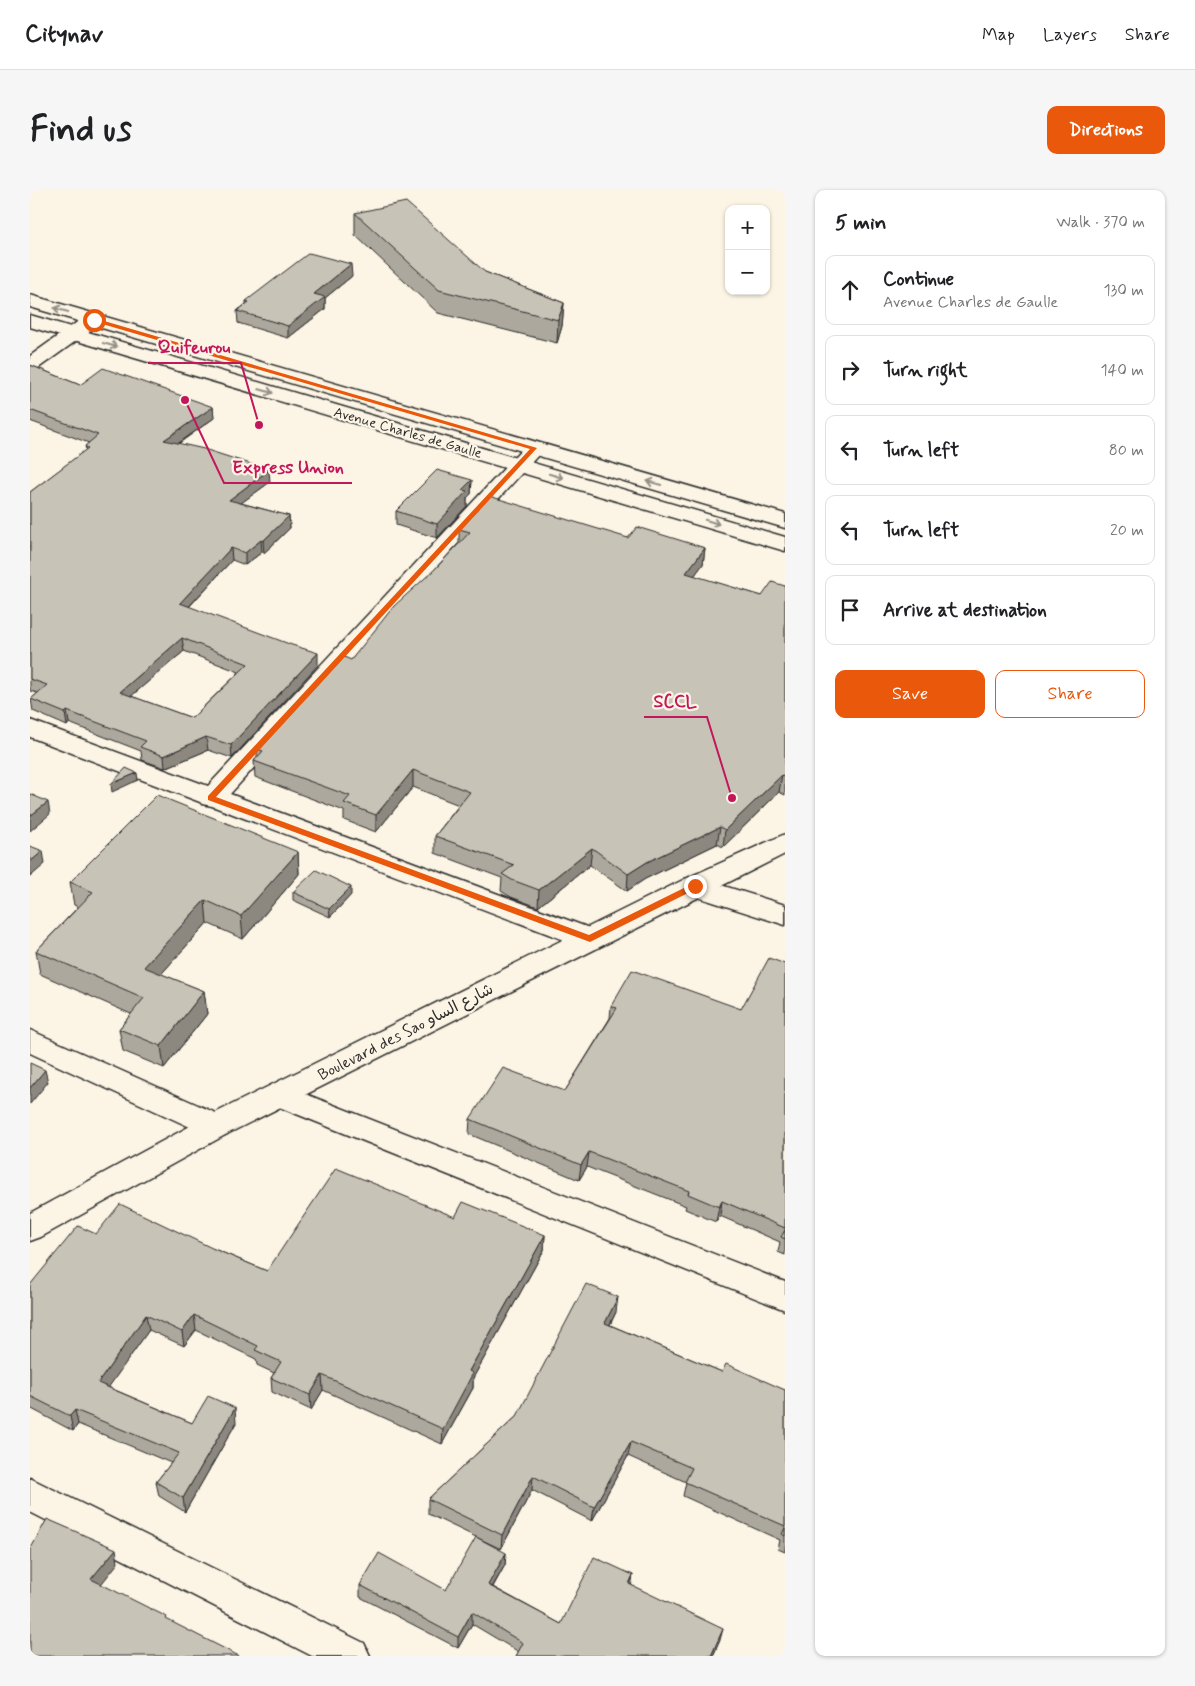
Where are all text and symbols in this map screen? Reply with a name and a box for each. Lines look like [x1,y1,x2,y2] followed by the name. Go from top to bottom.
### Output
[25,19,103,50] text: Citynav
[982,23,1015,47] text: Map
[1043,23,1097,47] text: Layers
[1125,23,1170,47] text: Share
[1047,106,1165,154] button: Directions
[30,107,132,153] text: Find us
[725,205,770,295] map controls
[725,205,770,250] button: +
[835,209,887,237] text: 5 min
[1056,212,1145,233] text: Walk · 370 m
[725,250,770,295] button: −
[883,267,954,292] text: Continue
[836,276,864,304] icon: ahead
[1103,280,1144,301] text: 130 m
[883,292,1058,313] text: Avenue Charles de Gaulle
[54,305,70,314] one-way arrow
[83,309,106,332] route start
[148,330,241,363] callout: Quifeurou
[158,336,230,360] text: Quifeurou
[102,341,118,350] one-way arrow
[836,356,864,384] icon: right
[883,358,967,383] text: Turn right
[1100,360,1144,381] text: 140 m
[258,386,274,396] one-way arrow
[332,403,484,463] street label: Avenue Charles de Gaulle
[836,436,864,464] icon: left
[883,438,959,463] text: Turn left
[1109,440,1144,461] text: 80 m
[224,450,352,483] callout: Express Union
[232,456,344,480] text: Express Union
[548,471,564,481] one-way arrow
[647,477,663,487] one-way arrow
[836,516,864,544] icon: left
[704,518,720,528] one-way arrow
[883,518,959,543] text: Turn left
[1110,520,1144,541] text: 20 m
[836,596,864,624] icon: arrive
[883,598,1047,623] text: Arrive at destination
[835,670,985,718] button: Save
[995,670,1145,718] button: Share
[644,684,707,717] callout: SCCL
[653,690,697,714] text: SCCL
[684,875,707,898] route end
[314,979,497,1086] street label: Boulevard des Sao شارع الساو

